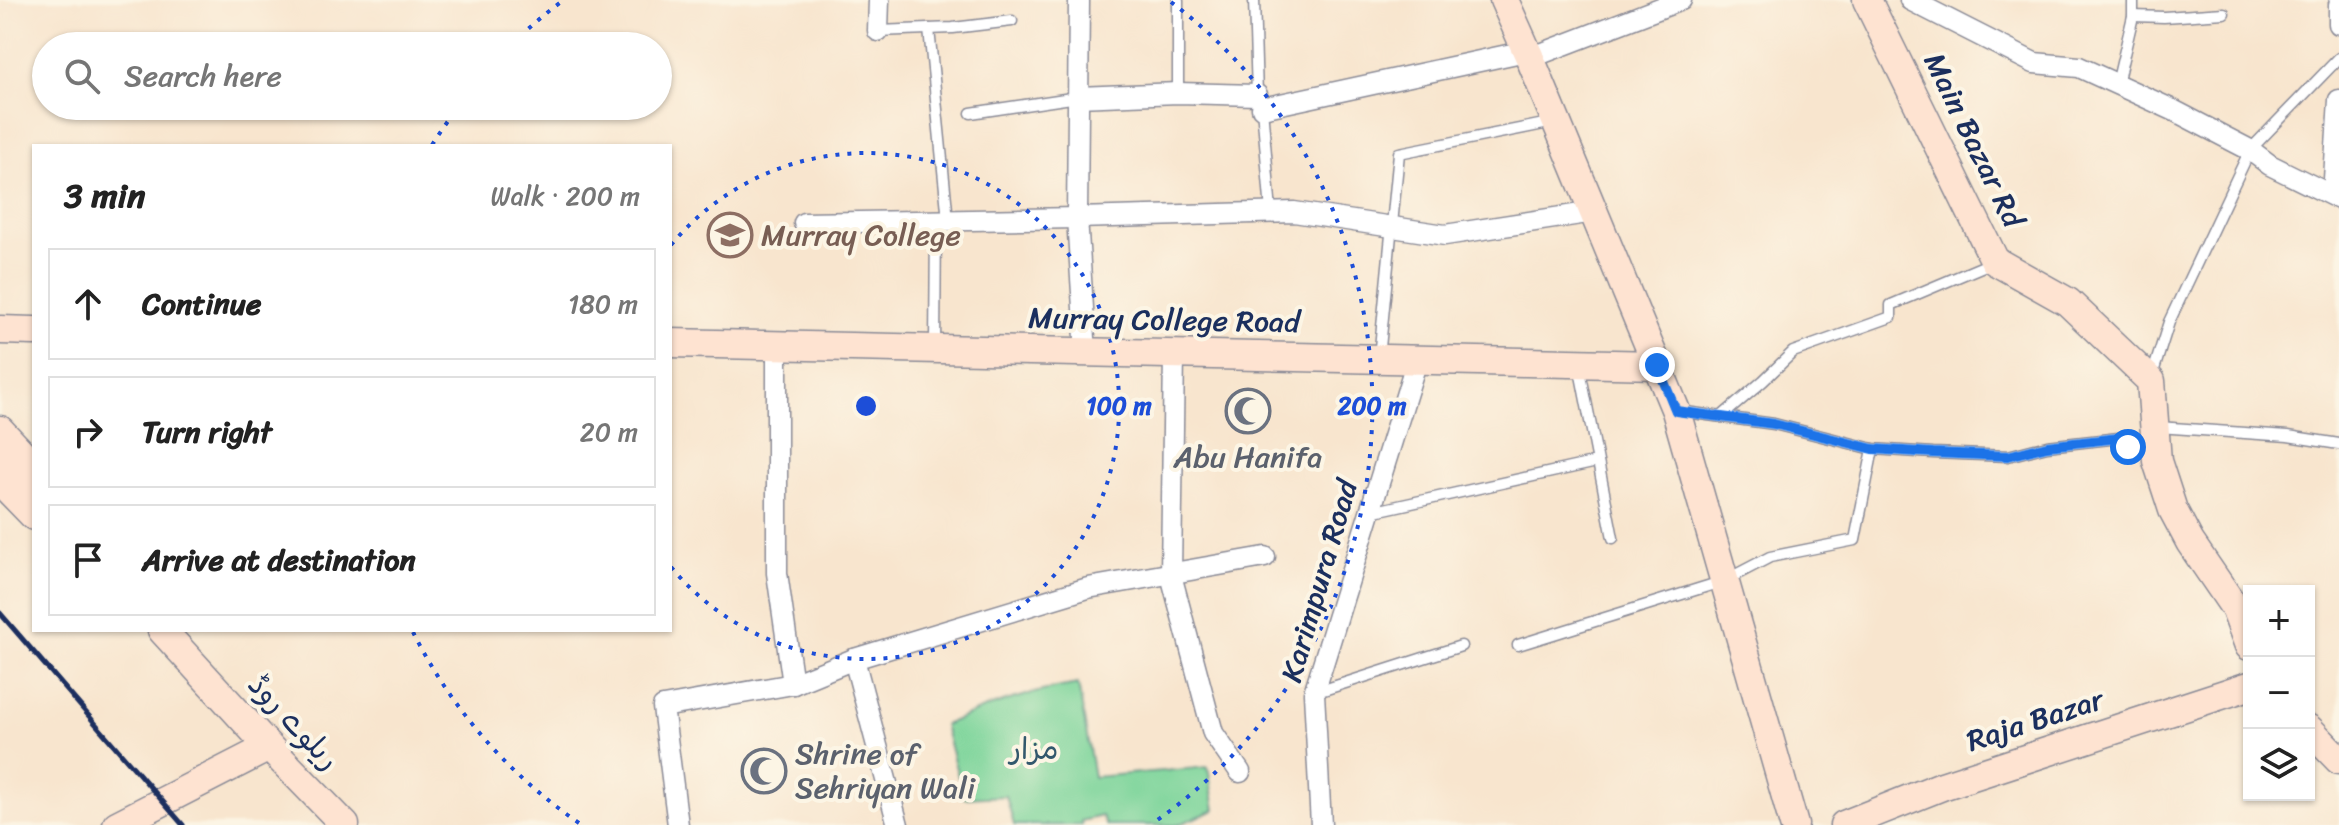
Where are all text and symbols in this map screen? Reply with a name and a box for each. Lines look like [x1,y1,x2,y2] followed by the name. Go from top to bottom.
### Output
[32,32,672,120] search box
[1908,43,2041,239] street label: Main Bazar Rd
[124,49,282,103] text: Search here
[60,54,104,98] icon: search
[64,166,145,226] text: 3 min
[491,173,640,219] text: Walk · 200 m
[761,208,961,262] place label: Murray College
[706,211,754,259] school or university icon: Murray College
[142,277,261,331] text: Continue
[568,281,638,327] text: 180 m
[66,282,110,326] icon: ahead
[1028,291,1303,349] street label: Murray College Road
[1639,347,1675,383] route end
[1086,385,1152,427] text: 100 m
[1337,385,1407,427] text: 200 m
[1224,387,1272,435] mosque icon: Abu Hanifa
[852,392,880,420] centre of rings
[142,405,272,459] text: Turn right
[580,409,638,455] text: 20 m
[66,410,110,454] icon: right
[2110,429,2146,465] route start
[1173,430,1322,484] place label: Abu Hanifa
[1264,471,1374,689] street label: Karimpura Road
[142,533,416,587] text: Arrive at destination
[66,538,110,582] icon: arrive
[2243,585,2315,801] map controls
[2243,585,2315,657] button: +
[2243,657,2315,729] button: −
[234,661,354,783] street label: ریلوے روڈ
[1959,672,2112,768] street label: Raja Bazar
[1007,722,1058,776] park label: مزار
[795,727,977,815] place label: Shrine of Sehriyan Wali
[2243,729,2315,801] button: layers
[740,747,788,795] mosque icon: Shrine of Sehriyan Wali

